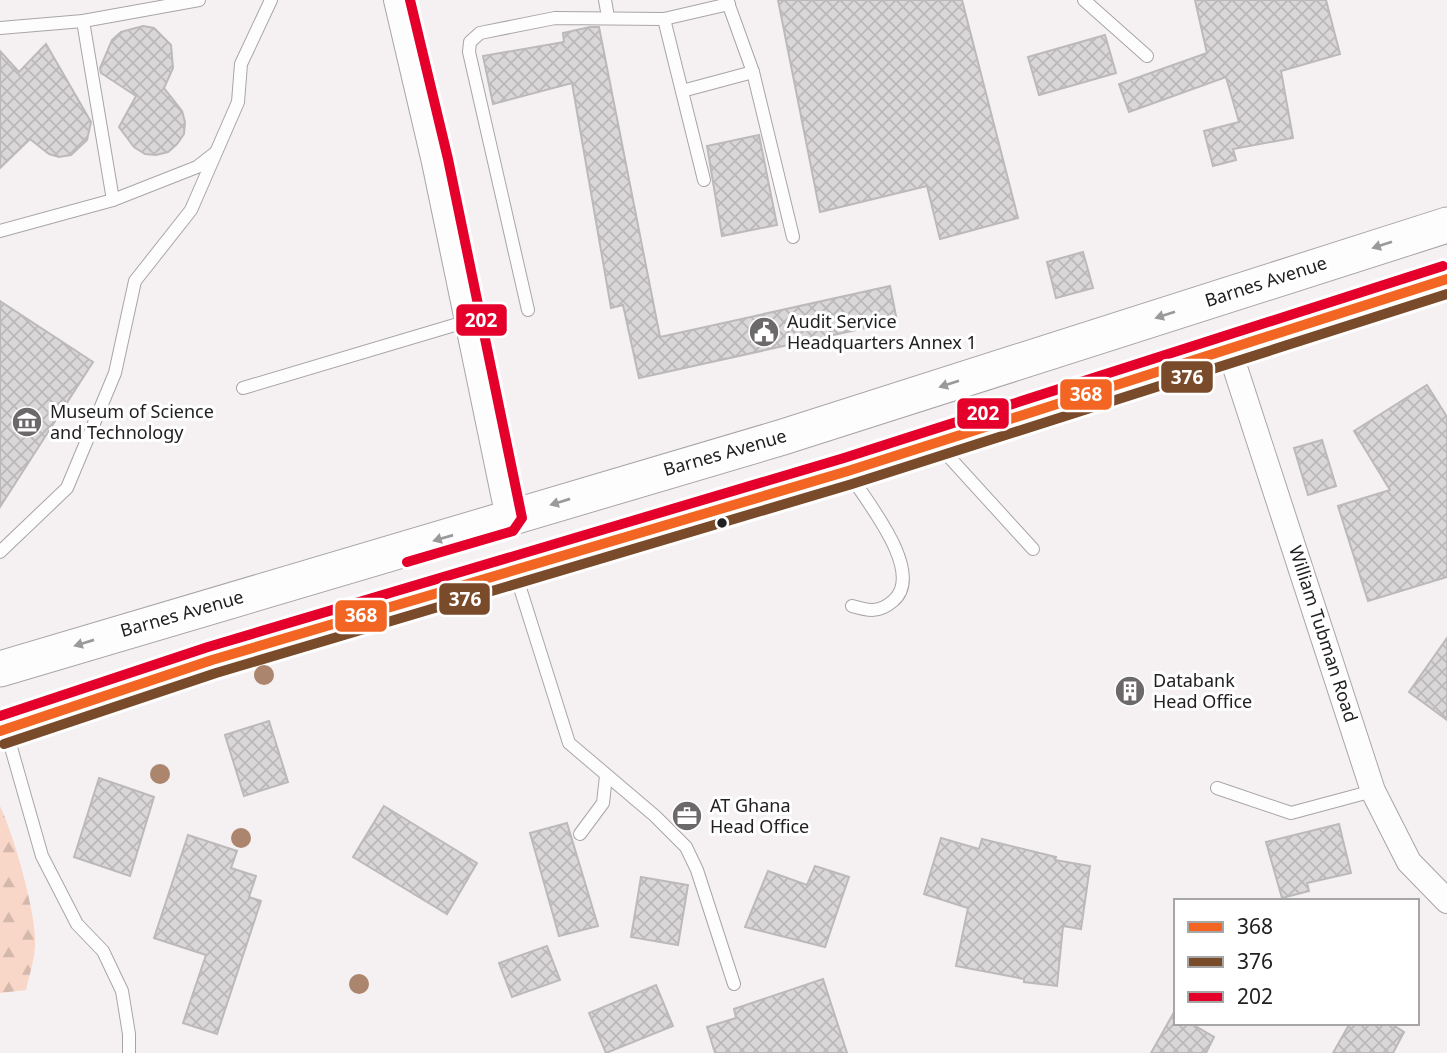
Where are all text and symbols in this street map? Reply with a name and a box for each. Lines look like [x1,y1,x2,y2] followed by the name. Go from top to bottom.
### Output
[1371,241,1392,251] one-way arrow
[1202,250,1330,312] street label: Barnes Avenue
[455,303,508,337] line badge: 202
[465,307,497,333] text: 202
[787,309,977,354] place label: Audit Service Headquarters Annex 1
[1155,310,1176,320] one-way arrow
[747,315,781,349] public building icon: Audit Service Headquarters Annex 1
[1160,360,1214,394] line badge: 376
[1171,364,1203,390] text: 376
[1059,378,1113,411] line badge: 368
[938,379,959,389] one-way arrow
[1070,381,1102,407] text: 368
[956,397,1010,430] line badge: 202
[50,399,214,444] place label: Museum of Science and Technology
[967,400,999,426] text: 202
[10,405,44,439] museum icon: Museum of Science and Technology
[660,423,789,481] street label: Barnes Avenue
[549,498,570,508] one-way arrow
[715,516,729,530] unlabelled marker
[432,533,453,543] one-way arrow
[1284,542,1364,725] street label: William Tubman Road
[438,582,491,616] line badge: 376
[117,584,246,642] street label: Barnes Avenue
[449,586,481,612] text: 376
[334,599,388,633] line badge: 368
[345,602,377,628] text: 368
[73,638,94,649] one-way arrow
[1153,668,1252,713] place label: Databank Head Office
[1113,674,1147,708] building icon: Databank Head Office
[710,793,809,838] place label: AT Ghana Head Office
[670,799,704,833] office icon: AT Ghana Head Office
[1174,899,1419,1025] legend
[1237,912,1273,940] text: 368
[1237,947,1273,975] text: 376
[1237,982,1273,1010] text: 202

